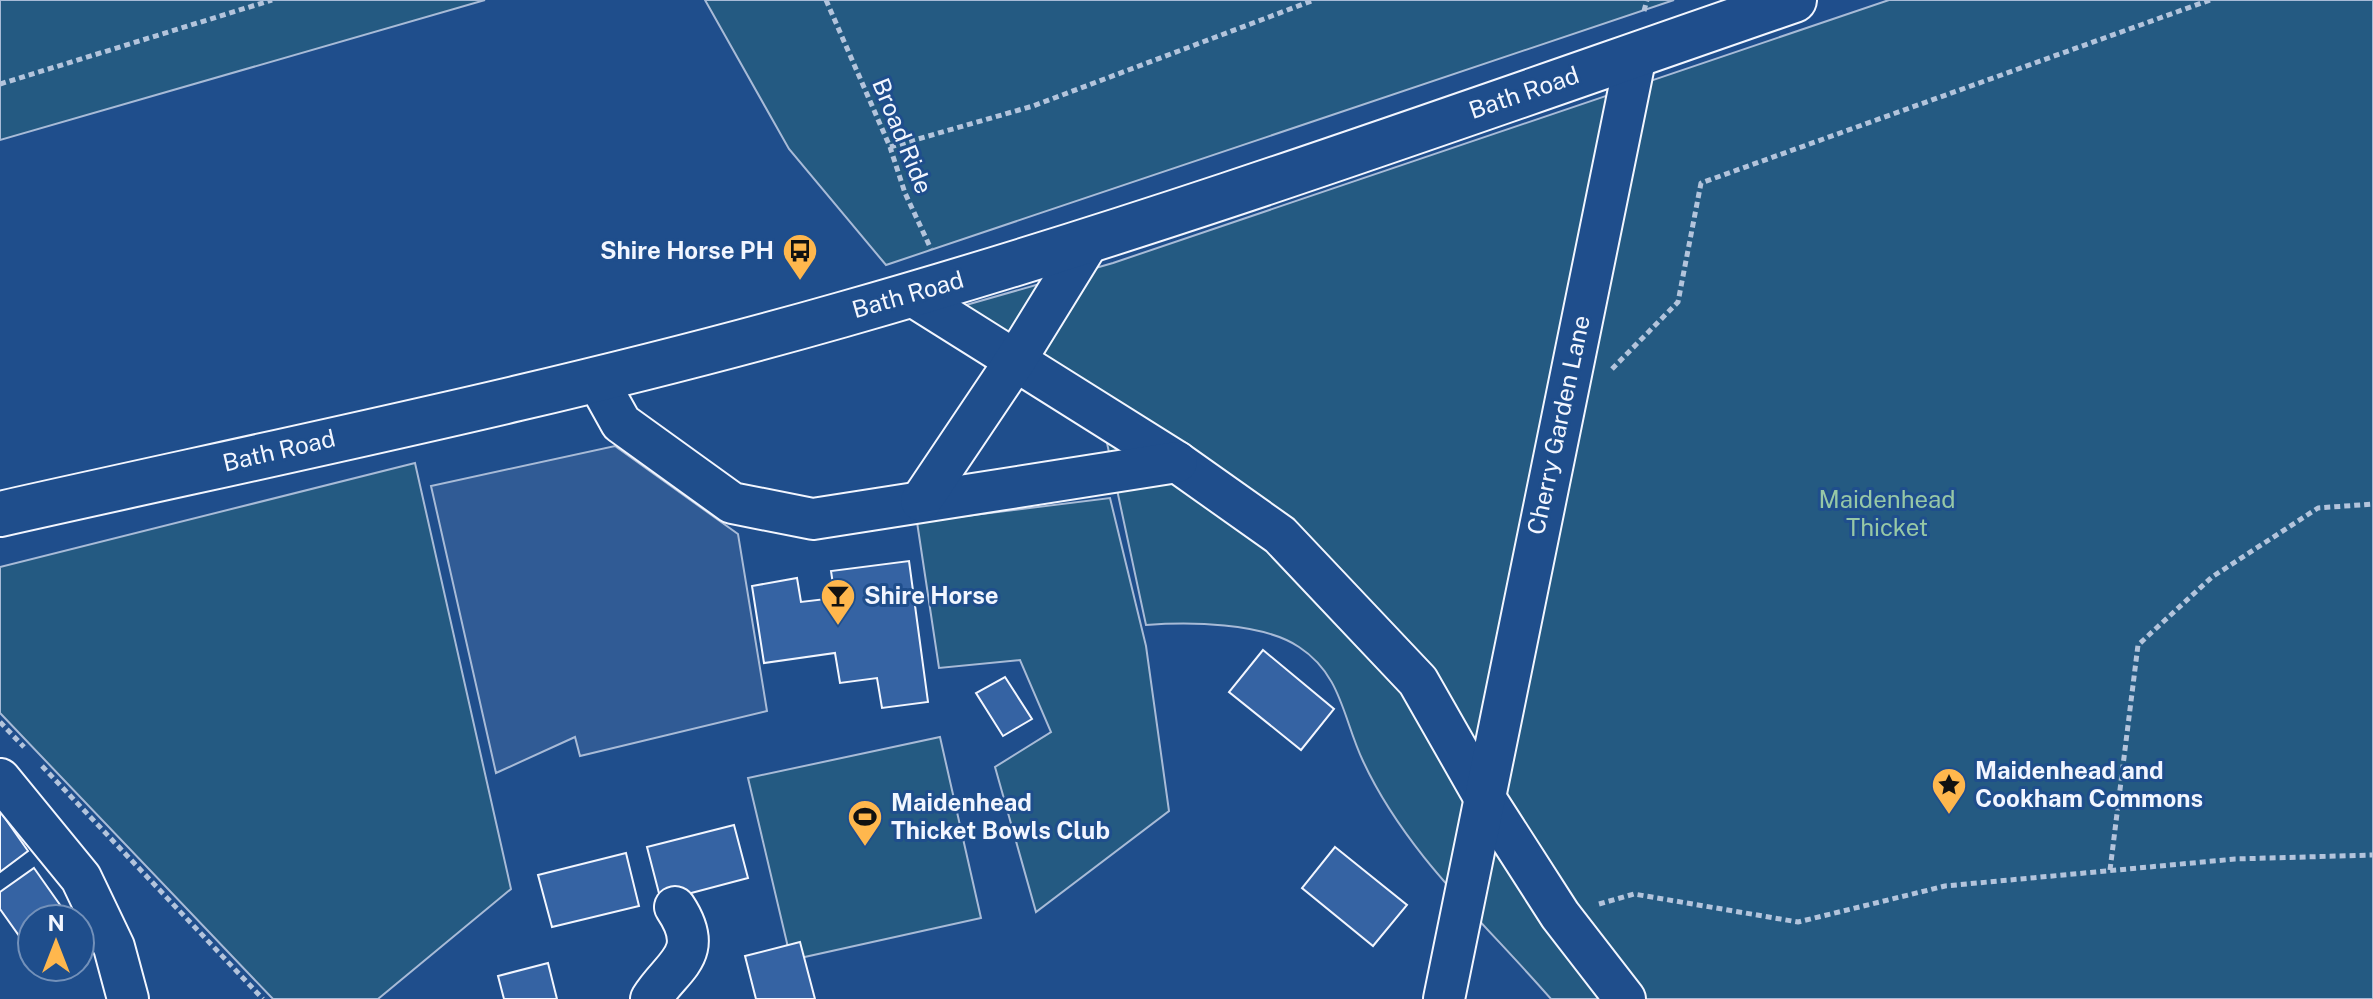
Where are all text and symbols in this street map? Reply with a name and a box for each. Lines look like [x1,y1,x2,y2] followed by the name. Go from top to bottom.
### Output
[1465,60,1582,124] street label: Bath Road
[867,74,939,197] street label: Broad Ride
[781,232,819,282] bus stop icon: Shire Horse PH
[600,236,774,264] place label: Shire Horse PH
[849,265,967,323] street label: Bath Road
[1521,313,1595,537] street label: Cherry Garden Lane
[220,423,338,477] street label: Bath Road
[1818,485,1956,541] park label: Maidenhead Thicket
[819,577,857,627] bar icon: Shire Horse
[864,581,999,609] place label: Shire Horse
[1975,756,2203,812] place label: Maidenhead and Cookham Commons
[1930,766,1968,816] place icon: Maidenhead and Cookham Commons
[891,788,1110,844] place label: Maidenhead Thicket Bowls Club
[846,798,884,848] sports icon: Maidenhead Thicket Bowls Club
[16,903,96,983] north arrow
[47,910,65,936] text: N

